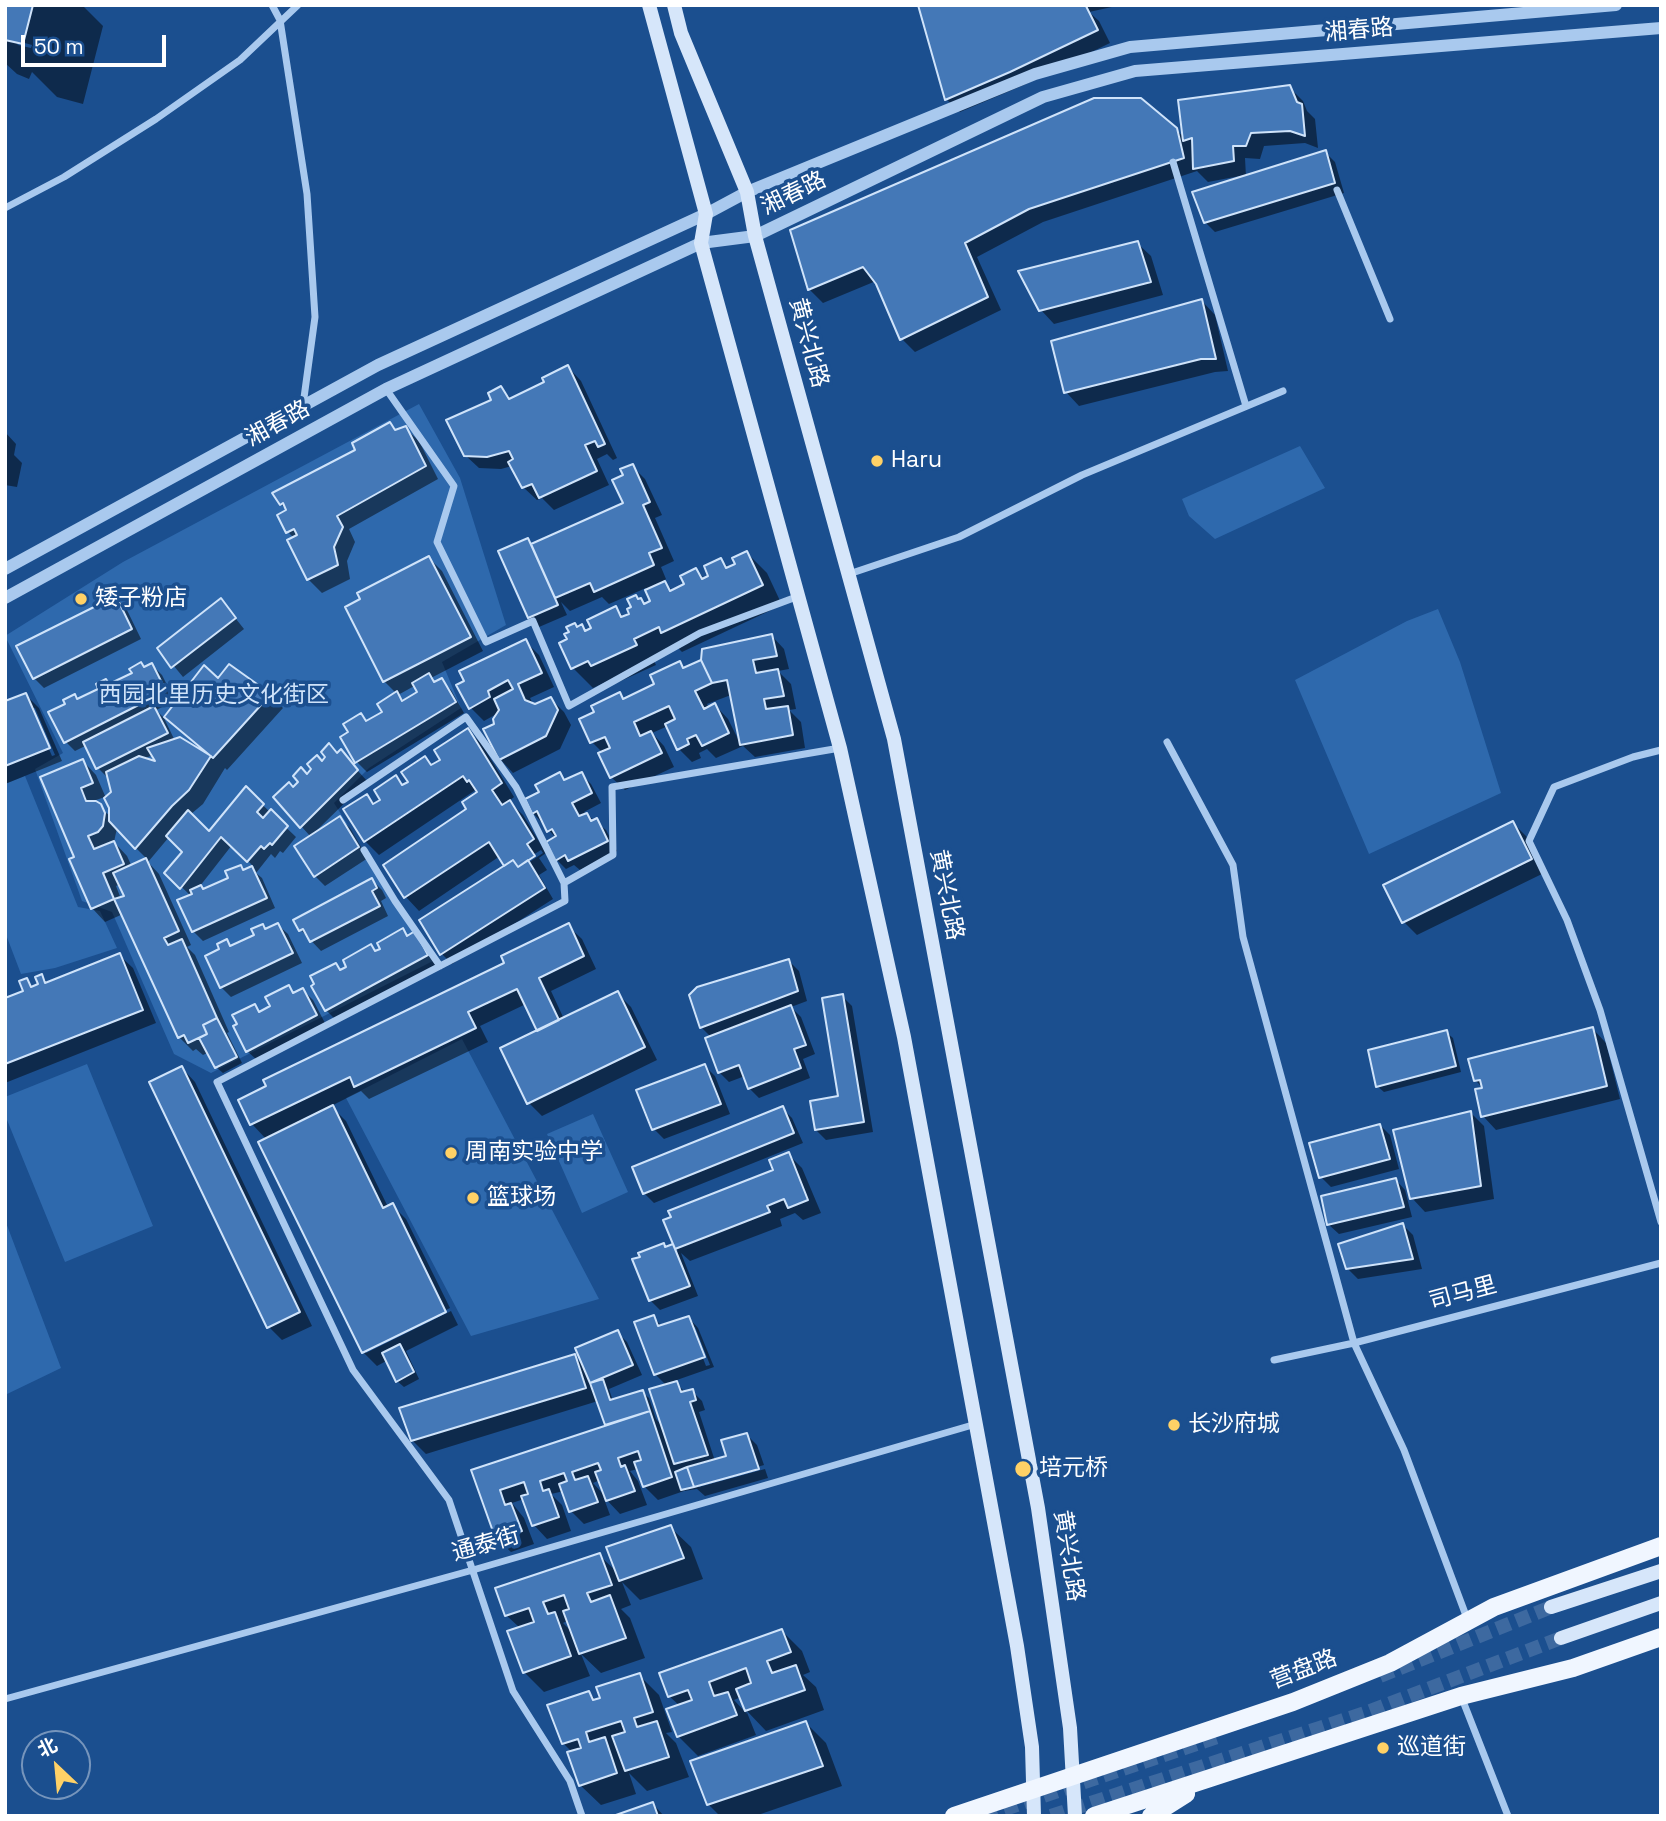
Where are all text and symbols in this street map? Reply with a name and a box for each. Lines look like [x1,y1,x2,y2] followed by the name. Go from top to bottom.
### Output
[1323,14,1395,48] street label: 湘春路
[24,21,170,65] scale bar
[34,33,84,60] text: 50 m
[757,166,831,222] street label: 湘春路
[783,295,833,391] street label: 黄兴北路
[241,395,315,453] street label: 湘春路
[891,447,942,475] place label: Haru
[869,453,885,469] marker: Haru
[95,585,187,613] place label: 矮子粉店
[73,591,89,607] marker: 矮子粉店
[99,682,329,710] park label: 西园北里历史文化街区
[924,847,968,943] street label: 黄兴北路
[465,1139,603,1167] place label: 周南实验中学
[443,1145,459,1161] marker: 周南实验中学
[487,1184,556,1212] place label: 篮球场
[465,1190,481,1206] marker: 篮球场
[1426,1272,1500,1316] street label: 司马里
[1188,1411,1280,1439] place label: 长沙府城
[1166,1417,1182,1433] marker: 长沙府城
[1039,1455,1108,1483] place label: 培元桥
[1013,1459,1033,1479] marker: 培元桥
[1047,1508,1089,1604] street label: 黄兴北路
[449,1522,523,1568] street label: 通泰街
[1267,1645,1341,1695] street label: 营盘路
[21,1730,91,1800] north arrow
[33,1732,61,1763] text: 北
[1397,1734,1466,1762] place label: 巡道街
[1375,1740,1391,1756] marker: 巡道街

